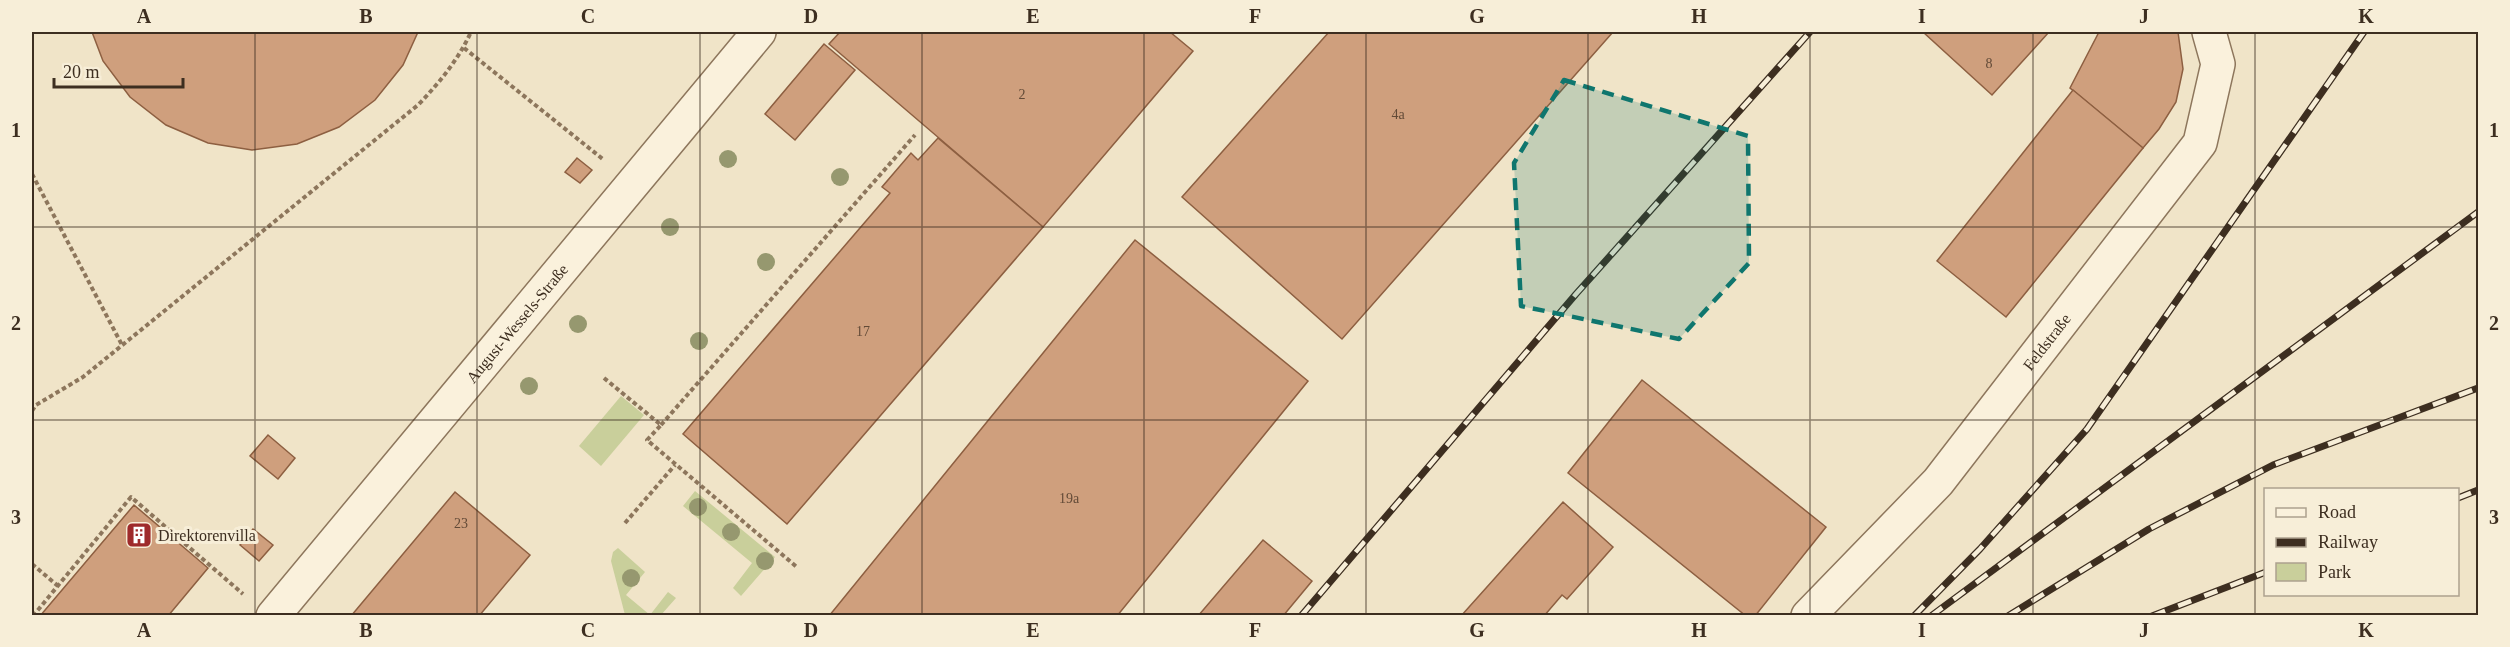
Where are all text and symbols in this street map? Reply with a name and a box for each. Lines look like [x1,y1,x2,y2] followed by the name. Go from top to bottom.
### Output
[137,5,152,27] text: A
[359,5,373,27] text: B
[581,5,595,27] text: C
[804,5,818,27] text: D
[1026,5,1040,27] text: E
[1249,5,1261,27] text: F
[1469,5,1485,27] text: G
[1691,5,1707,27] text: H
[1918,5,1926,27] text: I
[2139,5,2149,27] text: J
[2358,5,2374,27] text: K
[54,51,183,89] scale bar
[1986,56,1993,71] house number: 8
[63,62,100,82] text: 20 m
[1019,87,1026,102] house number: 2
[1391,107,1405,122] house number: 4a
[11,119,21,141] text: 1
[2489,119,2499,141] text: 1
[463,261,571,386] street label: August-Wessels-Straße
[2020,310,2074,374] street label: Feldstraße
[11,312,21,334] text: 2
[2489,312,2499,334] text: 2
[856,324,870,339] house number: 17
[2264,488,2459,596] legend
[1059,491,1080,506] house number: 19a
[2318,502,2356,522] text: Road
[11,506,21,528] text: 3
[2489,506,2499,528] text: 3
[454,516,468,531] house number: 23
[124,520,154,550] building icon: Direktorenvilla
[158,527,256,544] place label: Direktorenvilla
[2318,532,2378,552] text: Railway
[2318,562,2351,582] text: Park
[137,619,152,641] text: A
[359,619,373,641] text: B
[581,619,595,641] text: C
[804,619,818,641] text: D
[1026,619,1040,641] text: E
[1249,619,1261,641] text: F
[1469,619,1485,641] text: G
[1691,619,1707,641] text: H
[1918,619,1926,641] text: I
[2139,619,2149,641] text: J
[2358,619,2374,641] text: K

